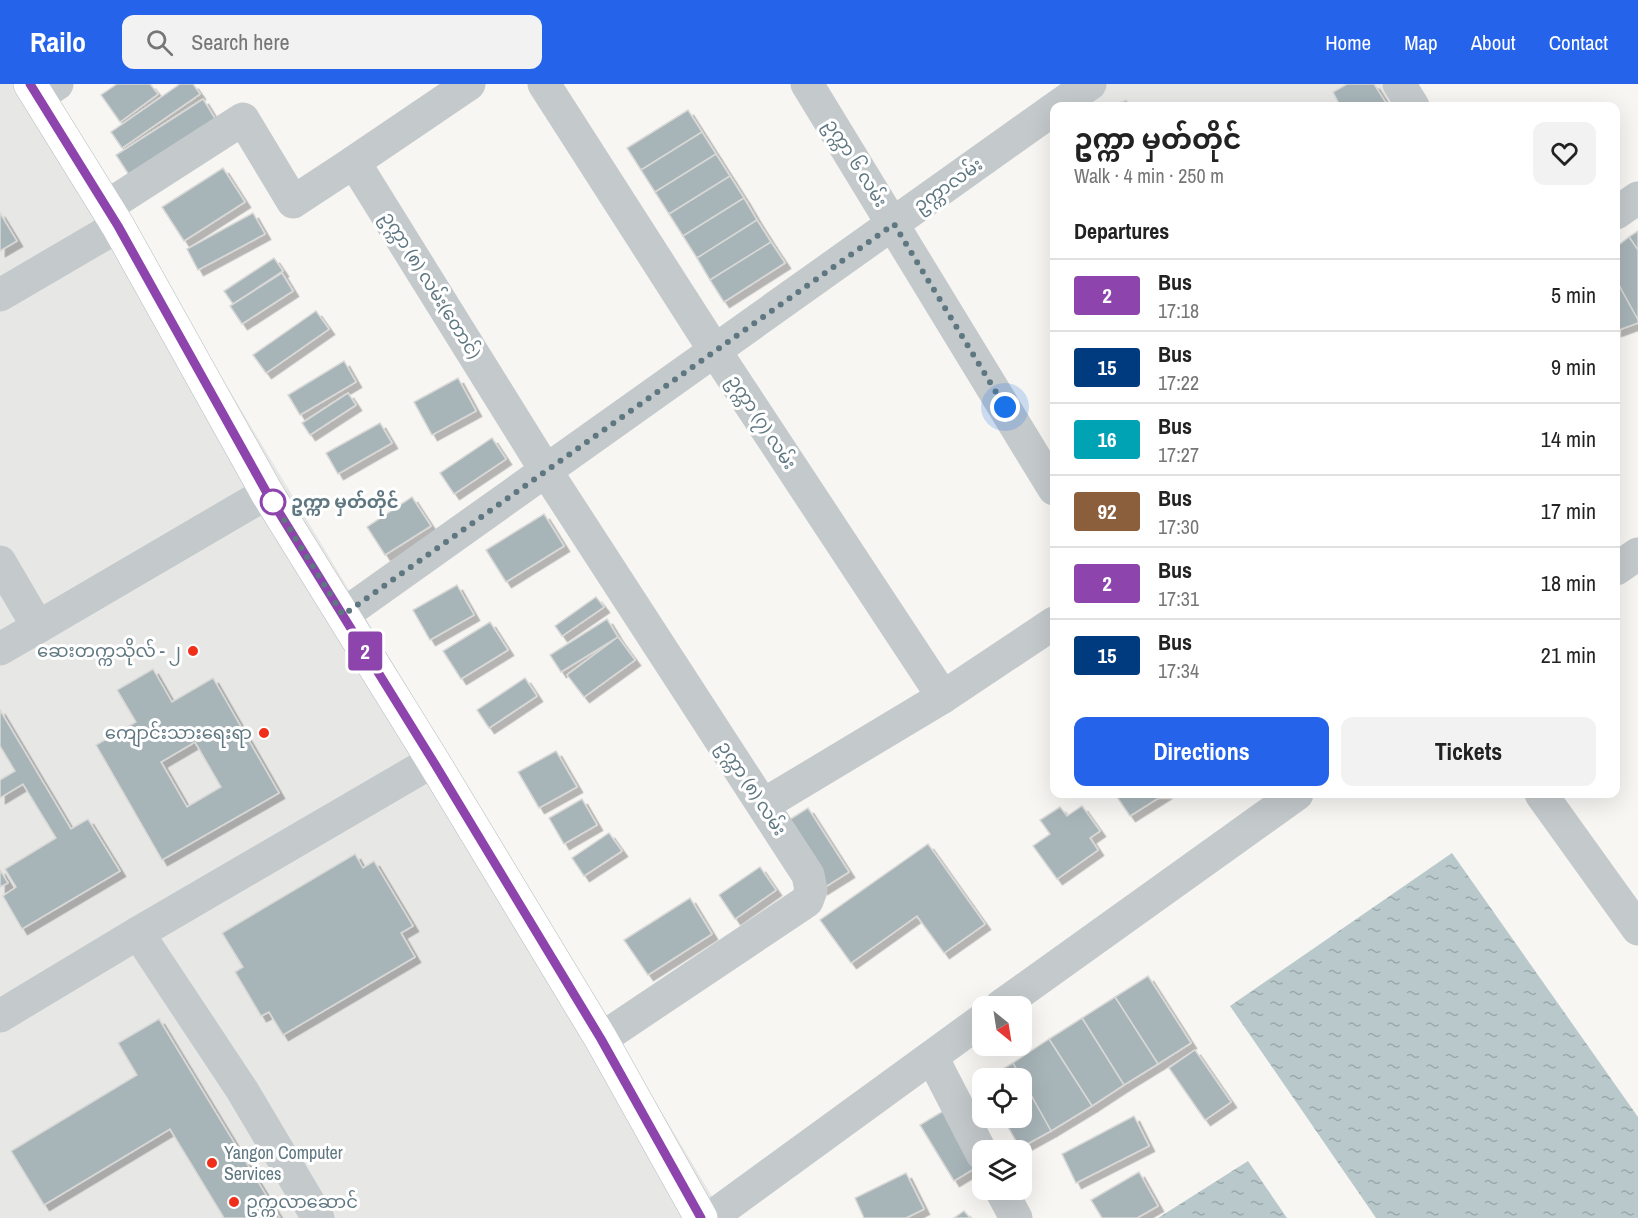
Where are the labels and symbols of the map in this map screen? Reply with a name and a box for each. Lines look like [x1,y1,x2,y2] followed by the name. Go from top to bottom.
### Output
[817,114,894,213] street label: ဥက္ကာ ၆ လမ်း
[908,152,989,220] street label: ဥက္ကာလမ်း
[373,206,487,365] street label: ဥက္ကာ (၈) လမ်း(တောင်)
[720,369,802,476] street label: ဥက္ကာ (၇) လမ်း
[990,392,1020,422] your location
[260,489,286,515] marker: ဥက္ကာ မှတ်တိုင်
[291,489,399,516] place label: ဥက္ကာ မှတ်တိုင်
[346,632,385,670] line badge: 2
[37,637,181,666] place label: ဆေးတက္ကသိုလ် - ၂
[186,644,200,658] marker: ဆေးတက္ကသိုလ် - ၂
[105,720,252,748] place label: ကျောင်းသားရေးရာ
[257,726,271,740] marker: ကျောင်းသားရေးရာ
[710,735,793,842] street label: ဥက္ကာ (၈) လမ်း
[972,996,1032,1056] north arrow
[224,1140,343,1186] place label: Yangon Computer Services
[205,1156,219,1170] marker: Yangon Computer Services
[246,1189,358,1217] place label: ဥက္ကလာဆောင်
[227,1195,241,1209] marker: ဥက္ကလာဆောင်

